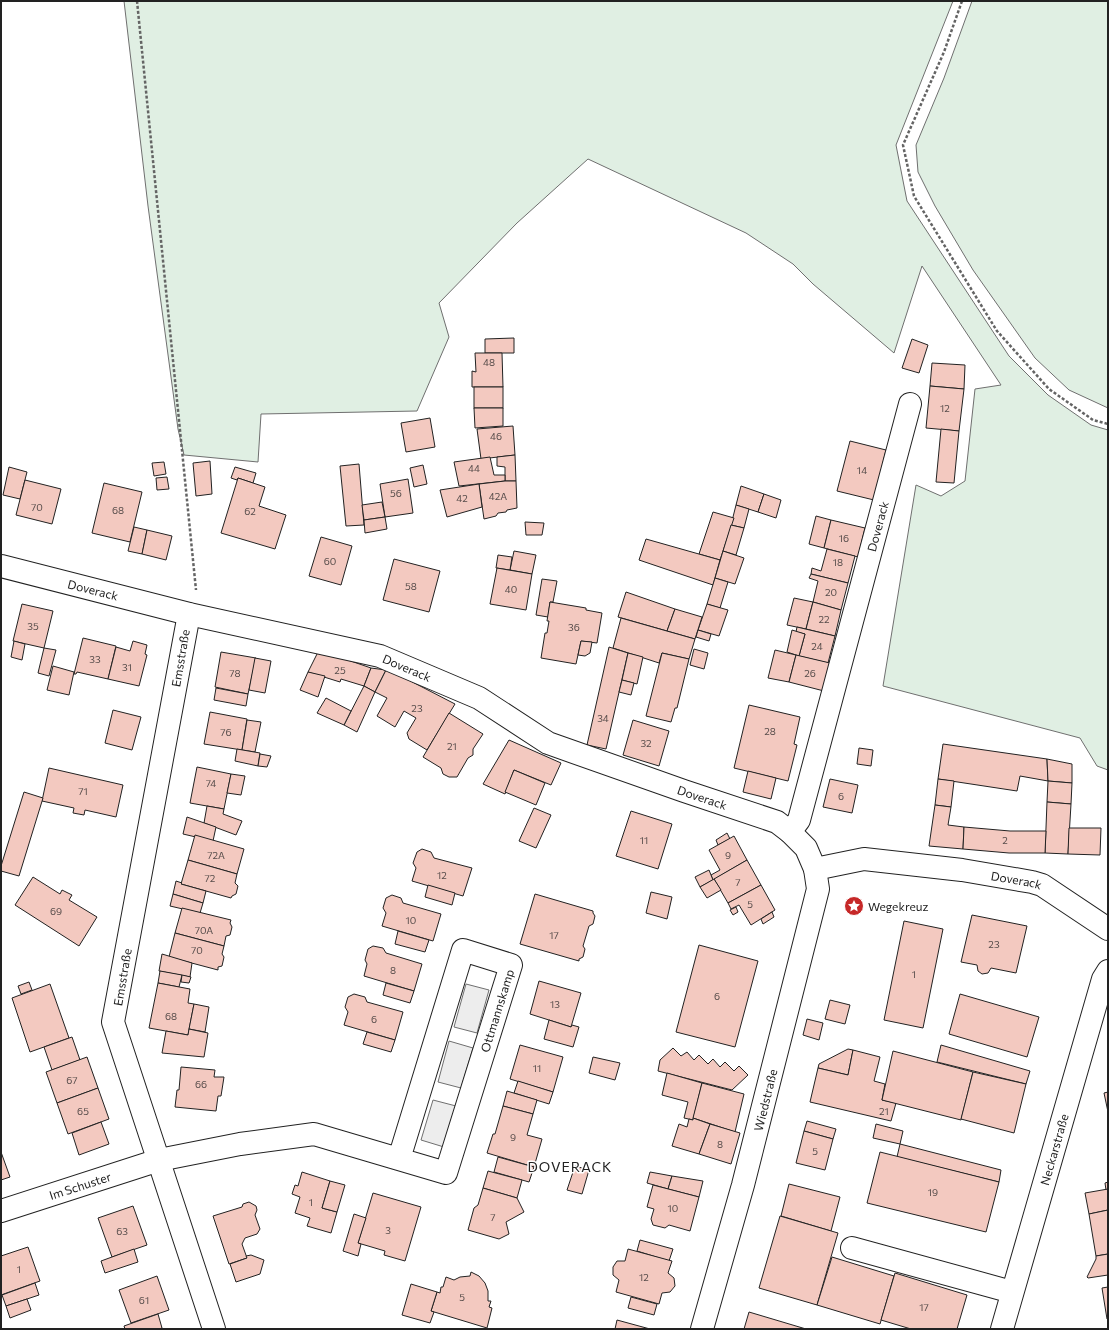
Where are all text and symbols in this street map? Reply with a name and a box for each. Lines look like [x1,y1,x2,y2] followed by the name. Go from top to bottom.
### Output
[483,356,495,368] house number: 48
[940,402,950,414] house number: 12
[490,430,502,442] house number: 46
[468,462,480,474] house number: 44
[857,464,867,476] house number: 14
[390,487,402,499] house number: 56
[489,490,507,502] house number: 42A
[456,492,468,504] house number: 42
[864,499,891,553] street label: Doverack
[31,501,43,513] house number: 70
[112,504,124,516] house number: 68
[244,505,256,517] house number: 62
[839,532,849,544] house number: 16
[324,555,336,567] house number: 60
[833,556,843,568] house number: 18
[66,576,120,603] street label: Doverack
[405,580,417,592] house number: 58
[505,583,517,595] house number: 40
[825,586,837,598] house number: 20
[818,613,830,625] house number: 22
[27,620,39,632] house number: 35
[568,621,580,633] house number: 36
[168,628,192,688] street label: Emsstraße
[811,640,823,652] house number: 24
[381,651,434,684] street label: Doverack
[89,653,101,665] house number: 33
[122,661,132,673] house number: 31
[334,664,346,676] house number: 25
[229,667,241,679] house number: 78
[804,667,816,679] house number: 26
[411,702,423,714] house number: 23
[597,712,609,724] house number: 34
[764,725,776,737] house number: 28
[220,726,232,738] house number: 76
[640,737,652,749] house number: 32
[447,740,457,752] house number: 21
[206,777,216,789] house number: 74
[676,782,729,812] street label: Doverack
[78,785,88,797] house number: 71
[838,790,844,802] house number: 6
[640,834,648,846] house number: 11
[1002,834,1008,846] house number: 2
[207,849,225,861] house number: 72A
[725,849,731,861] house number: 9
[990,868,1044,892] street label: Doverack
[437,869,447,881] house number: 12
[205,872,216,884] house number: 72
[735,876,741,888] house number: 7
[843,895,865,917] place icon: Wegekreuz
[747,898,753,910] house number: 5
[868,899,929,913] place label: Wegekreuz
[50,905,62,917] house number: 69
[406,914,416,926] house number: 10
[195,924,213,936] house number: 70A
[549,929,559,941] house number: 17
[988,938,1000,950] house number: 23
[191,944,203,956] house number: 70
[110,947,134,1007] street label: Emsstraße
[390,964,396,976] house number: 8
[477,967,516,1054] street label: Ottmannskamp
[912,968,916,980] house number: 1
[714,990,720,1002] house number: 6
[550,998,560,1010] house number: 13
[165,1010,177,1022] house number: 68
[371,1013,377,1025] house number: 6
[533,1062,541,1074] house number: 11
[751,1068,779,1132] street label: Wiedstraße
[66,1074,78,1086] house number: 67
[195,1078,207,1090] house number: 66
[77,1105,89,1117] house number: 65
[879,1105,889,1117] house number: 21
[1037,1112,1071,1187] street label: Neckarstraße
[510,1131,516,1143] house number: 9
[717,1138,723,1150] house number: 8
[812,1145,818,1157] house number: 5
[528,1158,612,1175] district label: DOVERACK
[47,1169,113,1202] street label: Im Schuster
[928,1186,938,1198] house number: 19
[309,1196,313,1208] house number: 1
[668,1202,678,1214] house number: 10
[490,1211,496,1223] house number: 7
[385,1224,391,1236] house number: 3
[116,1225,128,1237] house number: 63
[17,1263,21,1275] house number: 1
[639,1271,649,1283] house number: 12
[459,1291,465,1303] house number: 5
[139,1294,149,1306] house number: 61
[919,1301,929,1313] house number: 17

